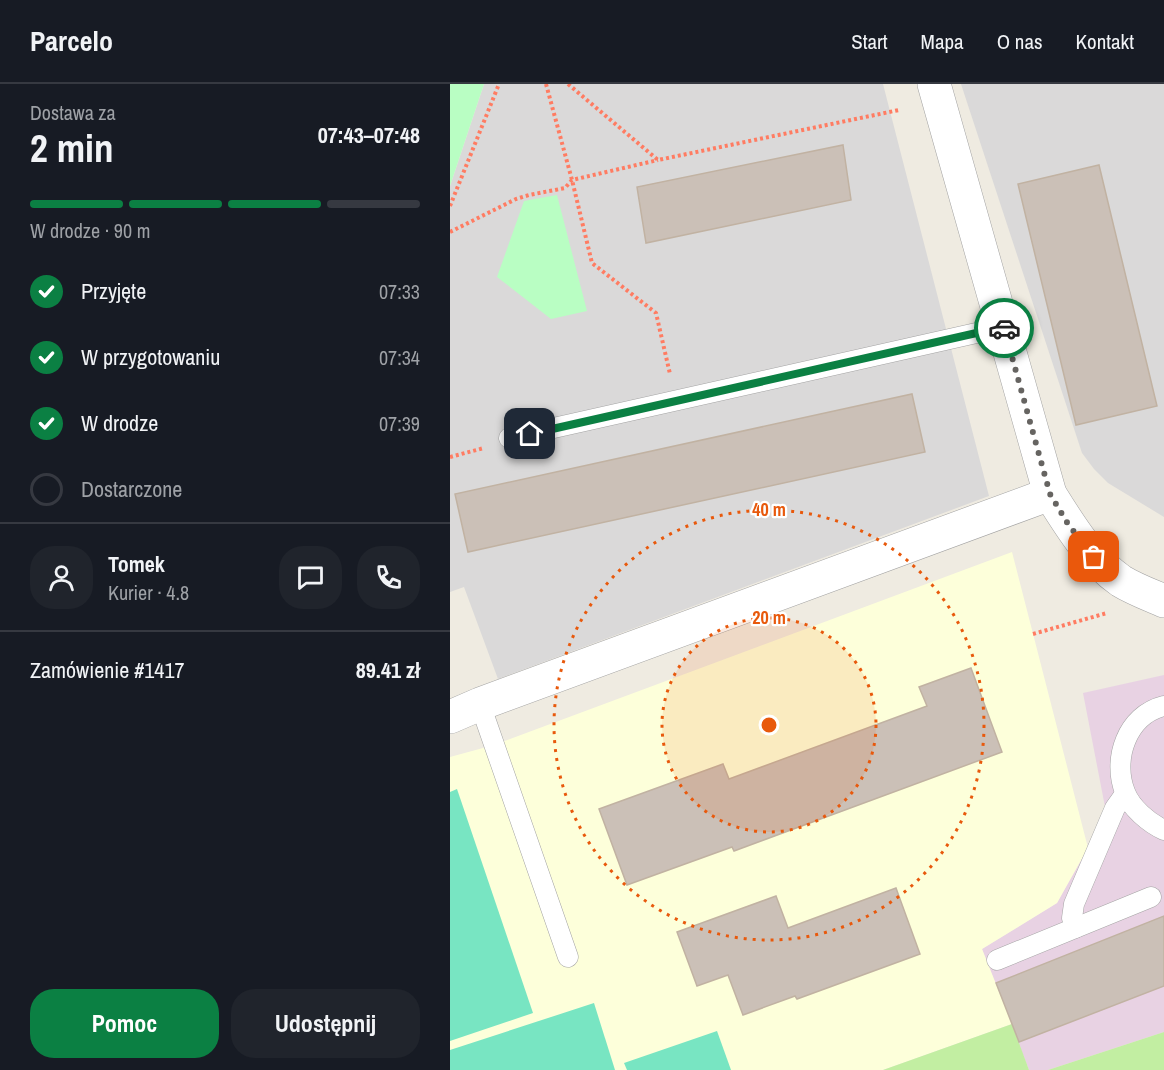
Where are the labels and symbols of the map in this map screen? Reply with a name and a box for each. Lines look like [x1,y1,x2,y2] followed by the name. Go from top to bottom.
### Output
[974,298,1034,358] courier
[504,408,555,459] pin
[752,497,786,522] text: 40 m
[1068,531,1119,582] pin
[752,605,786,630] text: 20 m
[759,715,779,735] centre of rings

